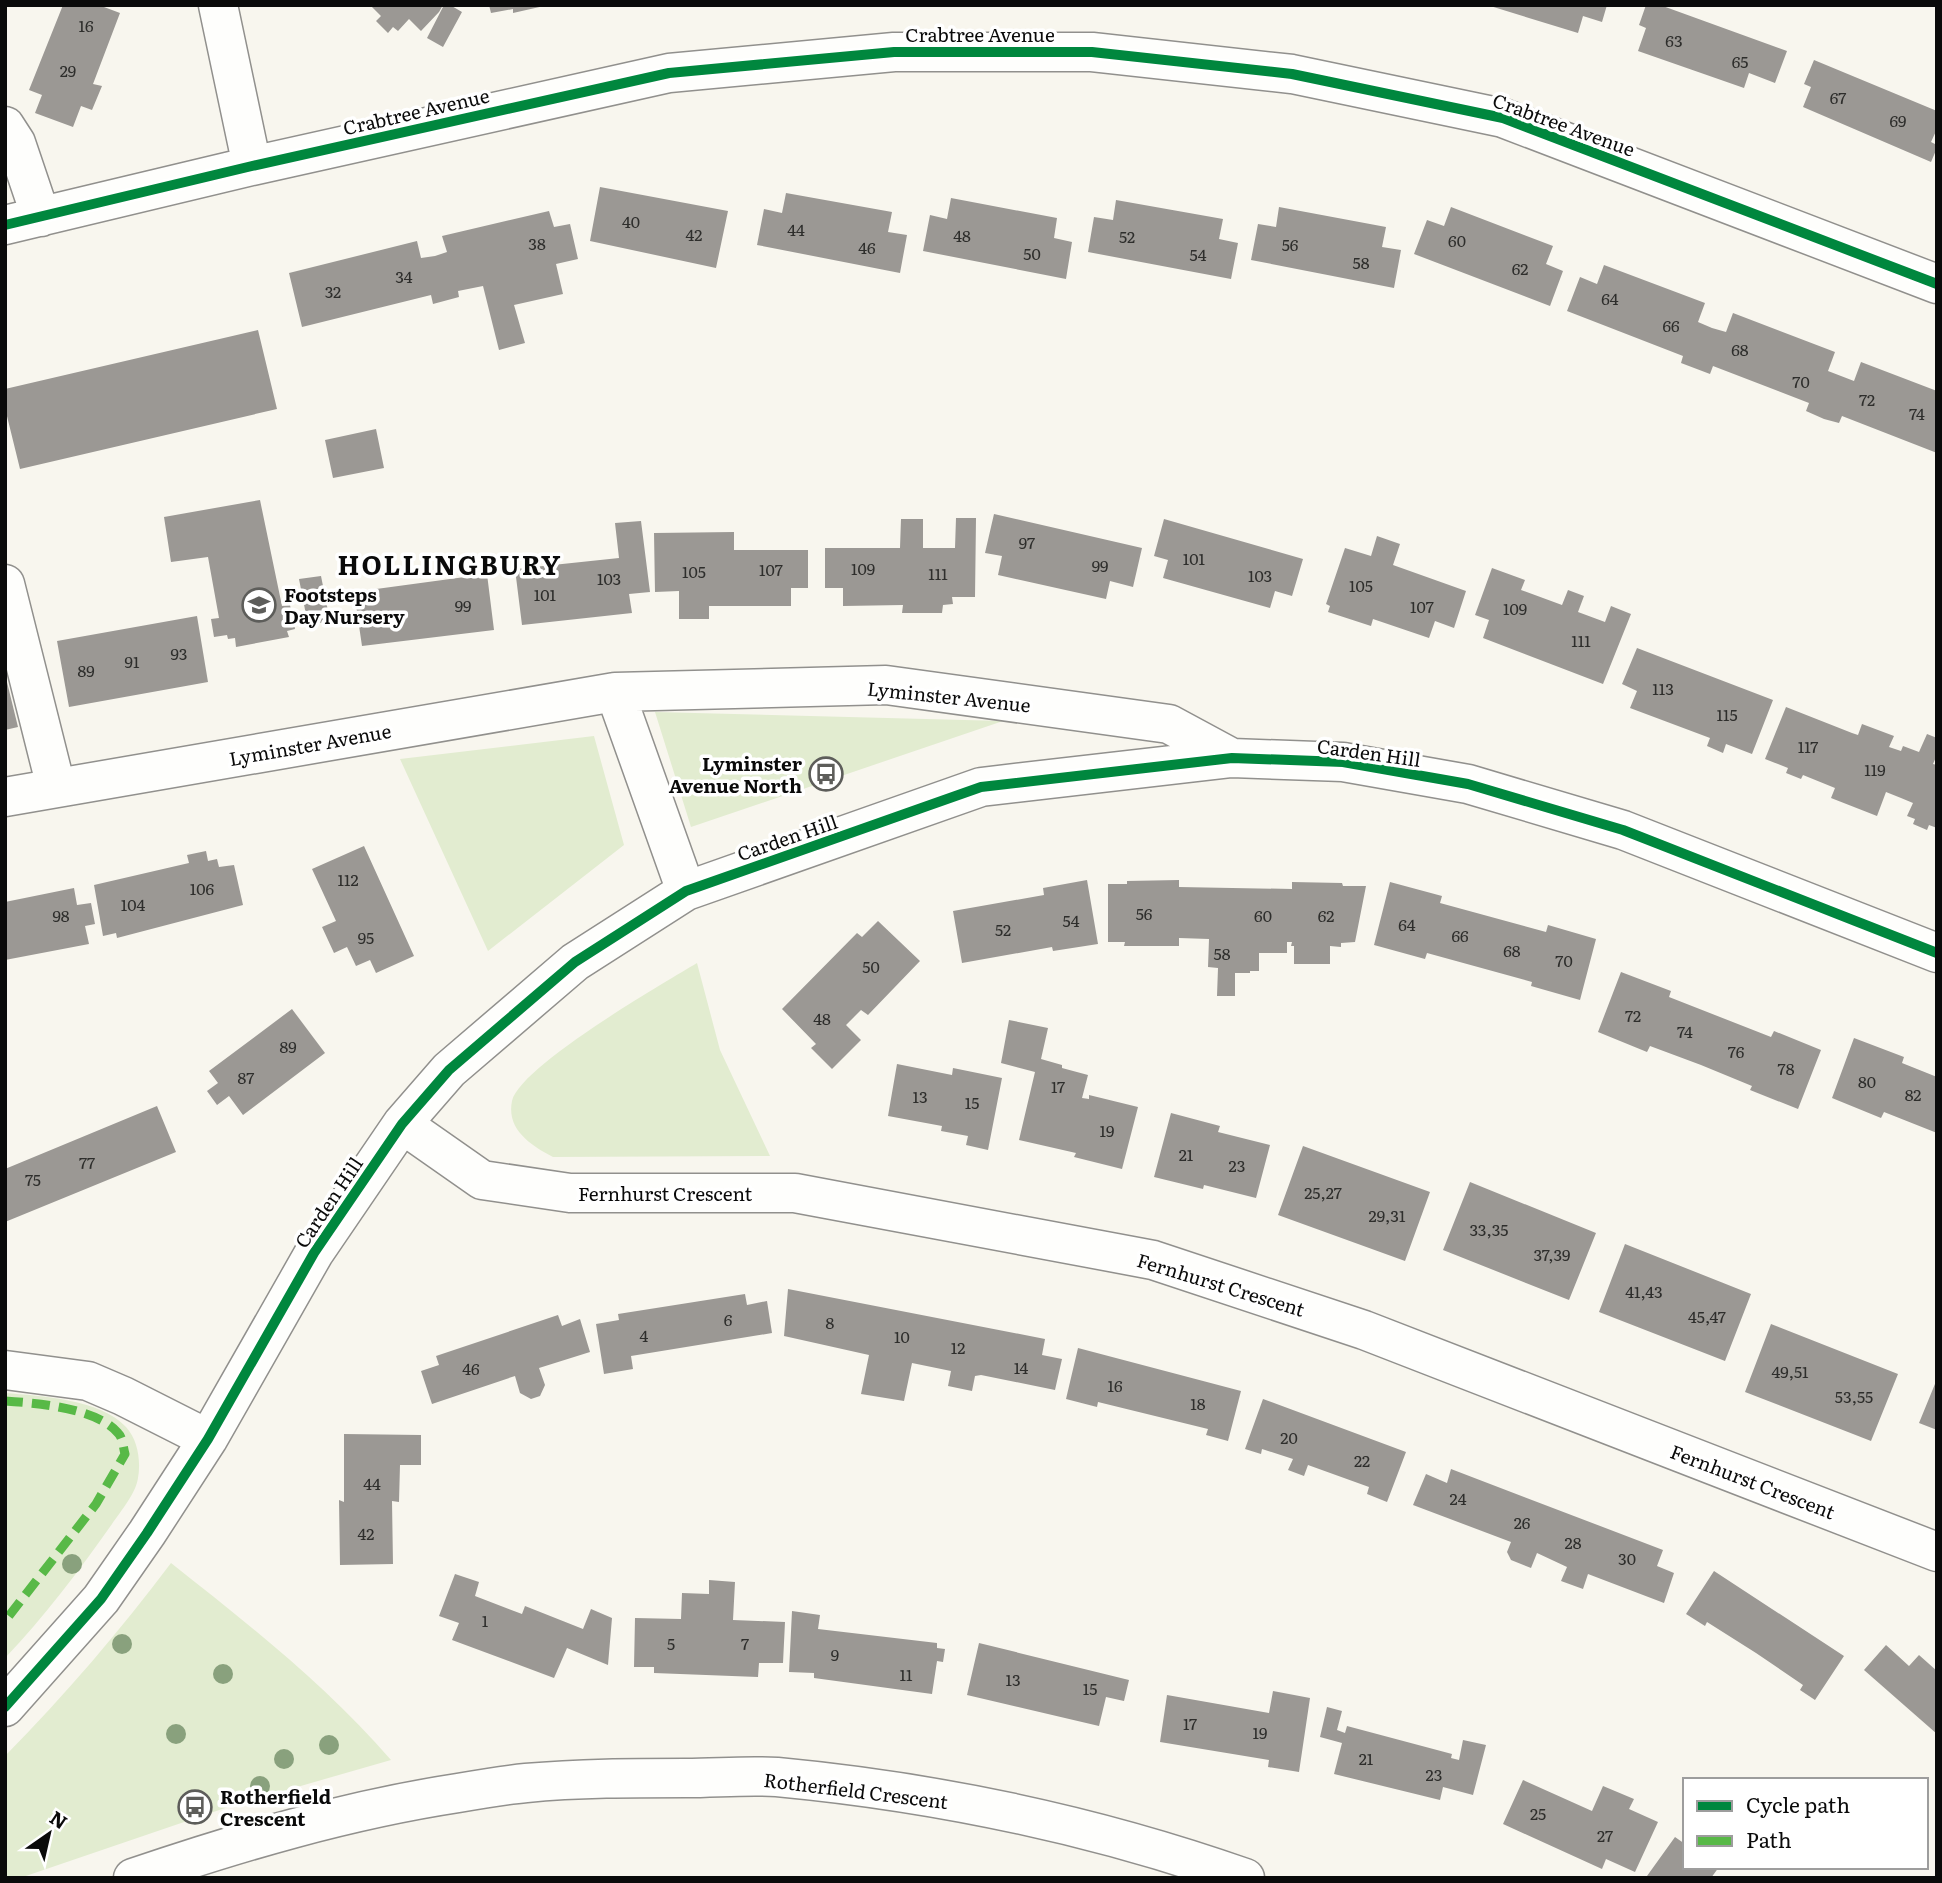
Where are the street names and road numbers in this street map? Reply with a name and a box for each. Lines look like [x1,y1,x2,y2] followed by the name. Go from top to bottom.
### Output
[905,20,1055,48] street label: Crabtree Avenue
[340,81,492,141] street label: Crabtree Avenue
[1489,85,1639,163] street label: Crabtree Avenue
[866,673,1032,719] street label: Lyminster Avenue
[227,716,393,772] street label: Lyminster Avenue
[1315,731,1423,773] street label: Carden Hill
[733,807,841,867] street label: Carden Hill
[287,1151,369,1253] street label: Carden Hill
[578,1179,752,1207] street label: Fernhurst Crescent
[1134,1245,1309,1323] street label: Fernhurst Crescent
[1667,1437,1840,1525] street label: Fernhurst Crescent
[762,1765,950,1815] street label: Rotherfield Crescent

